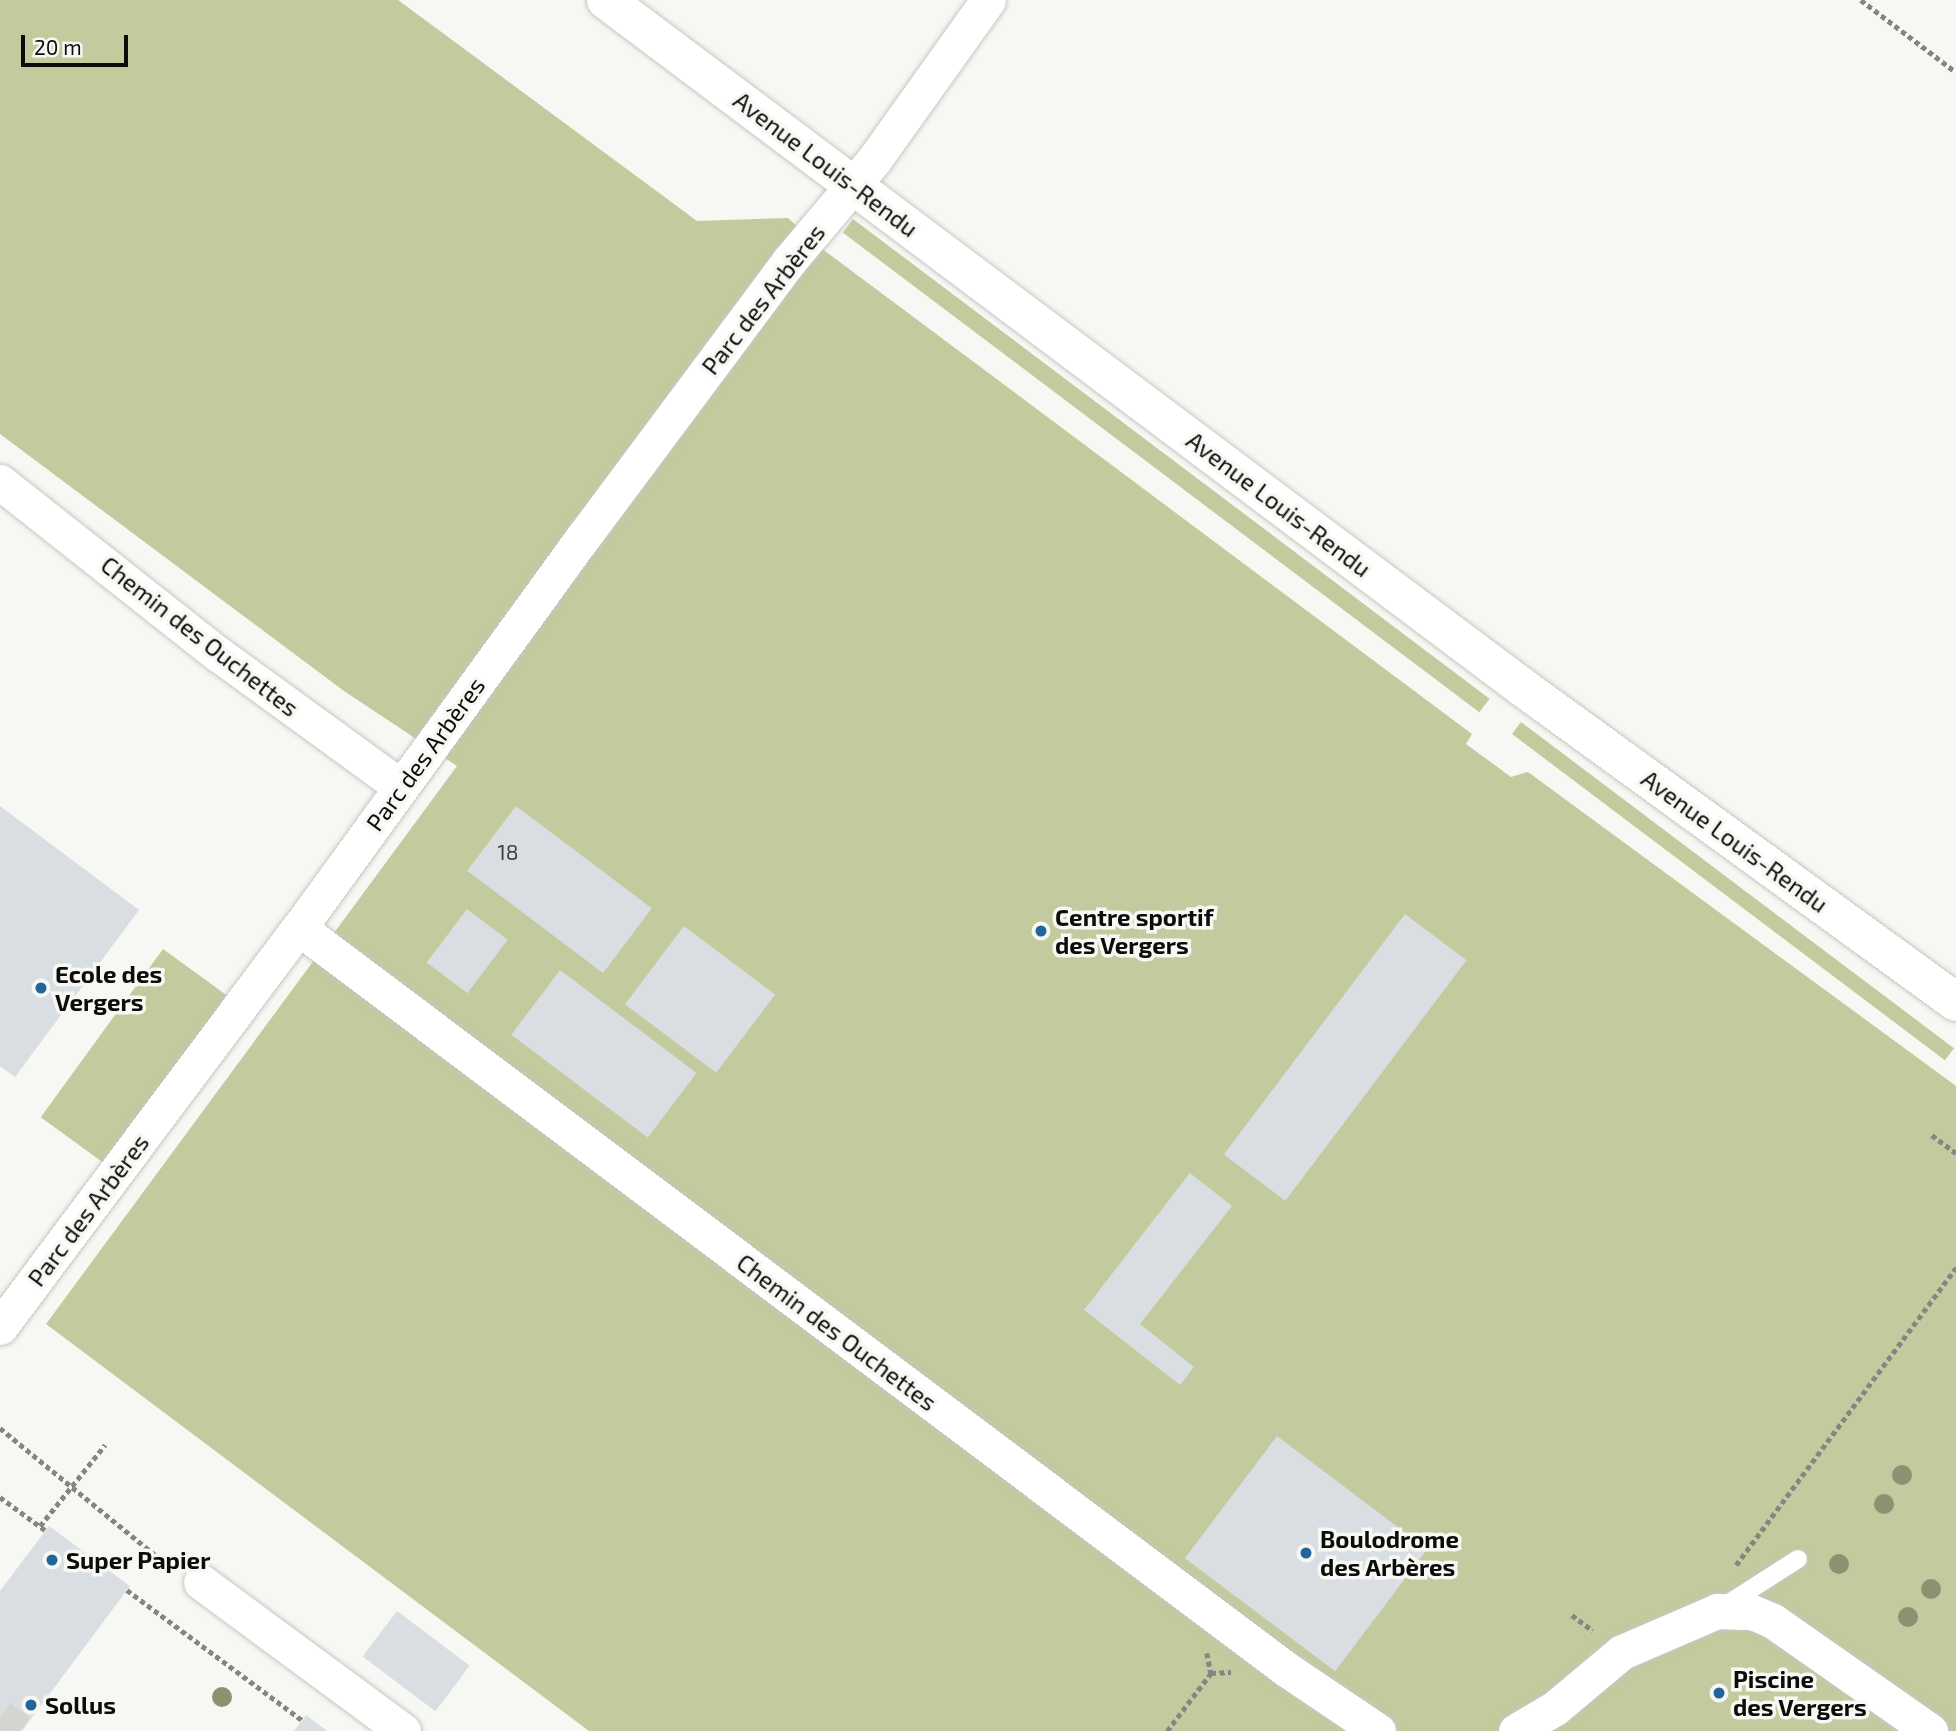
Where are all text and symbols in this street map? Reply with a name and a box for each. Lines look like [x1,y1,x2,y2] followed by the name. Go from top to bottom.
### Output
[24,21,131,65] scale bar
[34,34,82,59] text: 20 m
[728,85,924,243] street label: Avenue Louis-Rendu
[695,218,831,380] street label: Parc des Arbères
[1181,425,1377,583] street label: Avenue Louis-Rendu
[96,550,304,722] street label: Chemin des Ouchettes
[359,671,491,837] street label: Parc des Arbères
[1636,764,1834,918] street label: Avenue Louis-Rendu
[497,839,519,865] house number: 18
[1055,903,1213,959] place label: Centre sportif des Vergers
[1033,923,1049,939] marker: Centre sportif des Vergers
[55,960,162,1016] place label: Ecole des Vergers
[33,980,49,996] marker: Ecole des Vergers
[21,1128,155,1292] street label: Parc des Arbères
[731,1247,943,1417] street label: Chemin des Ouchettes
[1320,1525,1459,1581] place label: Boulodrome des Arbères
[1298,1545,1314,1561] marker: Boulodrome des Arbères
[66,1546,211,1574] place label: Super Papier
[44,1552,60,1568] marker: Super Papier
[1733,1665,1867,1721] place label: Piscine des Vergers
[1711,1685,1727,1701] marker: Piscine des Vergers
[45,1691,116,1719] place label: Sollus
[23,1697,39,1713] marker: Sollus

